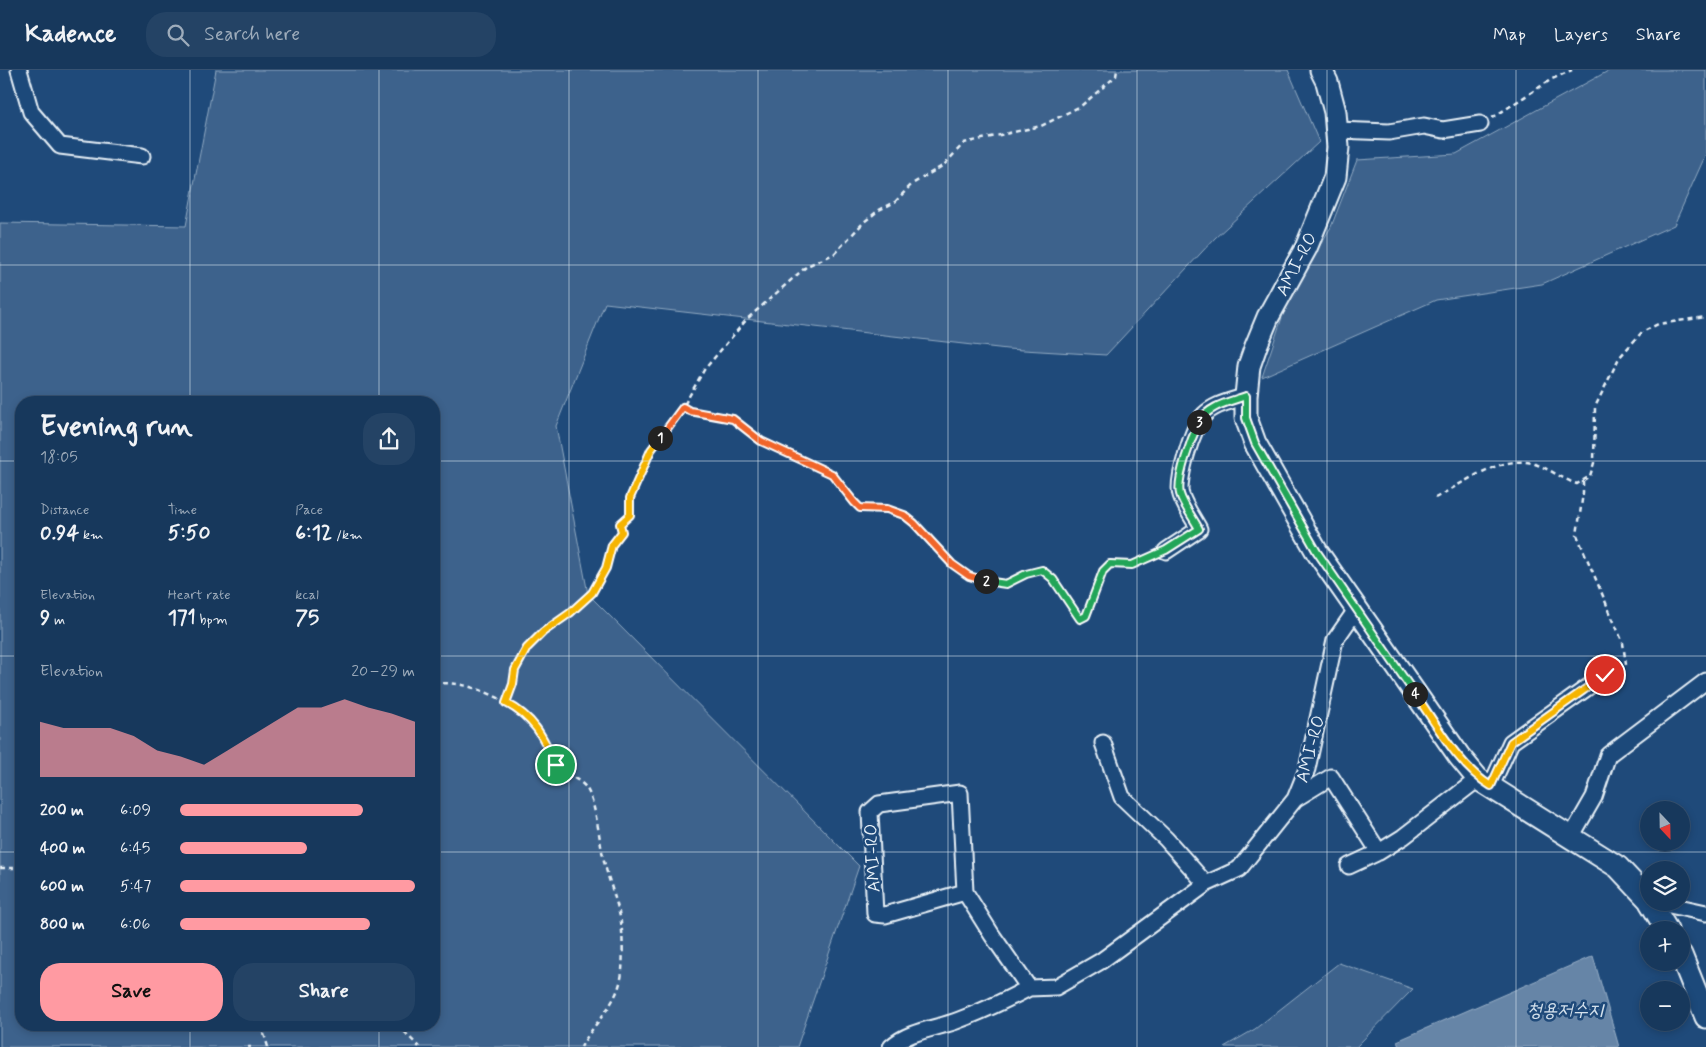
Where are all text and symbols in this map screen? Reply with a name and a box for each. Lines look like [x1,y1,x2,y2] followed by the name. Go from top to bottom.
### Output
[146,12,496,57] search box
[25,19,116,50] text: Kadence
[164,21,192,49] icon: search
[204,22,300,47] text: Search here
[1493,23,1526,47] text: Map
[1554,23,1608,47] text: Layers
[1636,23,1681,47] text: Share
[1271,228,1323,300] street label: AMI-RO
[40,409,193,446] text: Evening run
[1186,410,1212,434] pin: 3
[363,413,415,465] button: share
[1196,413,1203,431] text: 3
[648,426,672,450] pin: 1
[657,429,664,447] text: 1
[40,447,78,468] text: 18:05
[40,501,89,519] text: Distance
[168,501,197,519] text: Time
[295,501,323,519] text: Pace
[40,519,79,547] text: 0.94
[168,519,210,547] text: 5:50
[295,519,332,547] text: 6:12
[79,526,103,544] text: km
[332,526,362,544] text: /km
[974,568,998,594] pin: 2
[983,572,990,590] text: 2
[40,586,95,604] text: Elevation
[168,586,231,604] text: Heart rate
[295,586,319,604] text: kcal
[40,604,50,632] text: 9
[168,604,196,632] text: 171
[295,604,319,632] text: 75
[50,611,65,629] text: m
[196,611,228,629] text: bpm
[1584,654,1626,696] pin
[40,661,103,682] text: Elevation
[351,661,415,682] text: 20–29 m
[1591,661,1619,689] icon: check
[1402,682,1428,706] pin: 4
[1411,685,1420,703] text: 4
[1290,713,1331,786] street label: AMI-RO
[535,744,577,786] pin
[542,751,570,779] icon: arrive
[40,800,84,821] text: 200 m
[120,800,151,821] text: 6:09
[1640,801,1690,851] north arrow
[1640,801,1690,1031] map controls
[859,823,887,893] street label: AMI-RO
[40,838,85,859] text: 400 m
[120,838,150,859] text: 6:45
[1640,861,1690,911] button: layers
[40,876,84,897] text: 600 m
[120,876,151,897] text: 5:47
[40,914,85,935] text: 800 m
[120,914,150,935] text: 6:06
[1640,921,1690,971] button: +
[40,963,223,1021] button: Save
[233,963,415,1021] button: Share
[1640,981,1690,1031] button: −
[1527,998,1605,1023] water label: 청용저수지

